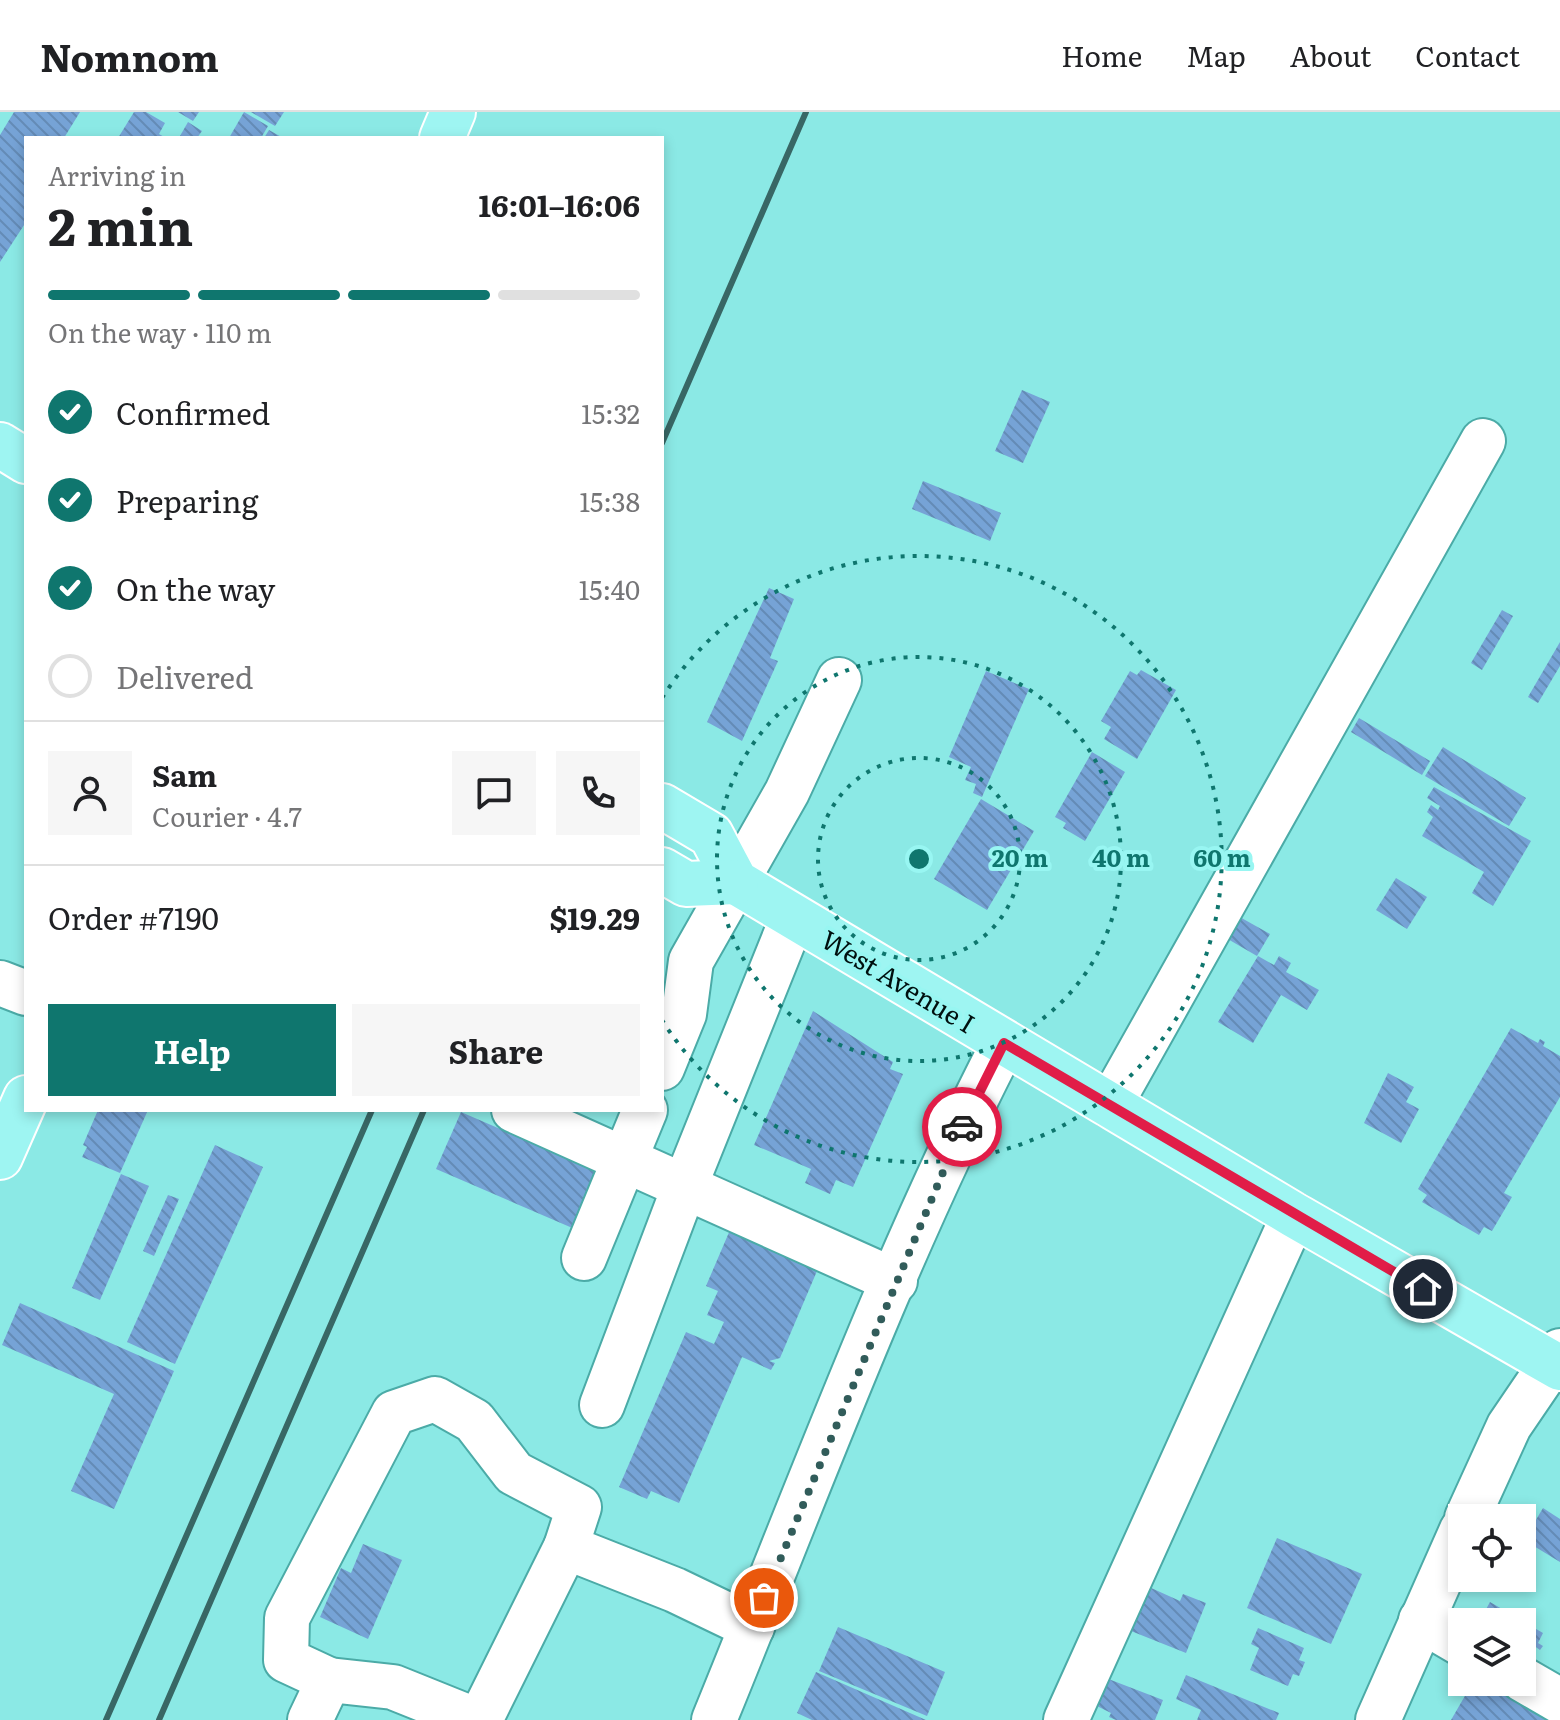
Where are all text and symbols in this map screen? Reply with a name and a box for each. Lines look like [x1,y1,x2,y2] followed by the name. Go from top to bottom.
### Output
[40,27,219,84] text: Nomnom
[1061,34,1142,76] text: Home
[1186,34,1246,76] text: Map
[1290,34,1371,76] text: About
[1415,34,1520,76] text: Contact
[48,155,186,194] text: Arriving in
[478,182,640,226] text: 16:01–16:06
[48,185,193,262] text: 2 min
[48,312,272,351] text: On the way · 110 m
[48,390,92,434] icon: check
[116,390,270,434] text: Confirmed
[581,393,640,432] text: 15:32
[48,478,92,522] icon: check
[116,478,258,522] text: Preparing
[579,481,640,520] text: 15:38
[48,566,92,610] icon: check
[116,566,275,610] text: On the way
[579,569,640,608] text: 15:40
[116,654,253,698] text: Delivered
[48,751,132,835] button: person
[452,751,536,835] button: chat
[556,751,640,835] button: phone
[152,752,217,796] text: Sam
[152,796,302,835] text: Courier · 4.7
[992,839,1048,874] text: 20 m
[1092,839,1150,874] text: 40 m
[1193,839,1251,874] text: 60 m
[905,845,933,873] centre of rings
[48,895,219,939] text: Order #7190
[549,895,640,939] text: $19.29
[815,919,983,1041] street label: West Avenue I
[48,1004,336,1096] button: Help
[352,1004,640,1096] button: Share
[922,1087,1002,1167] courier
[940,1105,984,1149] icon: car
[1389,1255,1457,1323] pin
[1401,1267,1445,1311] icon: home
[1448,1504,1536,1696] map controls
[1448,1504,1536,1592] button: locate
[730,1564,798,1632] pin
[742,1576,786,1620] icon: bag
[1448,1608,1536,1696] button: layers

